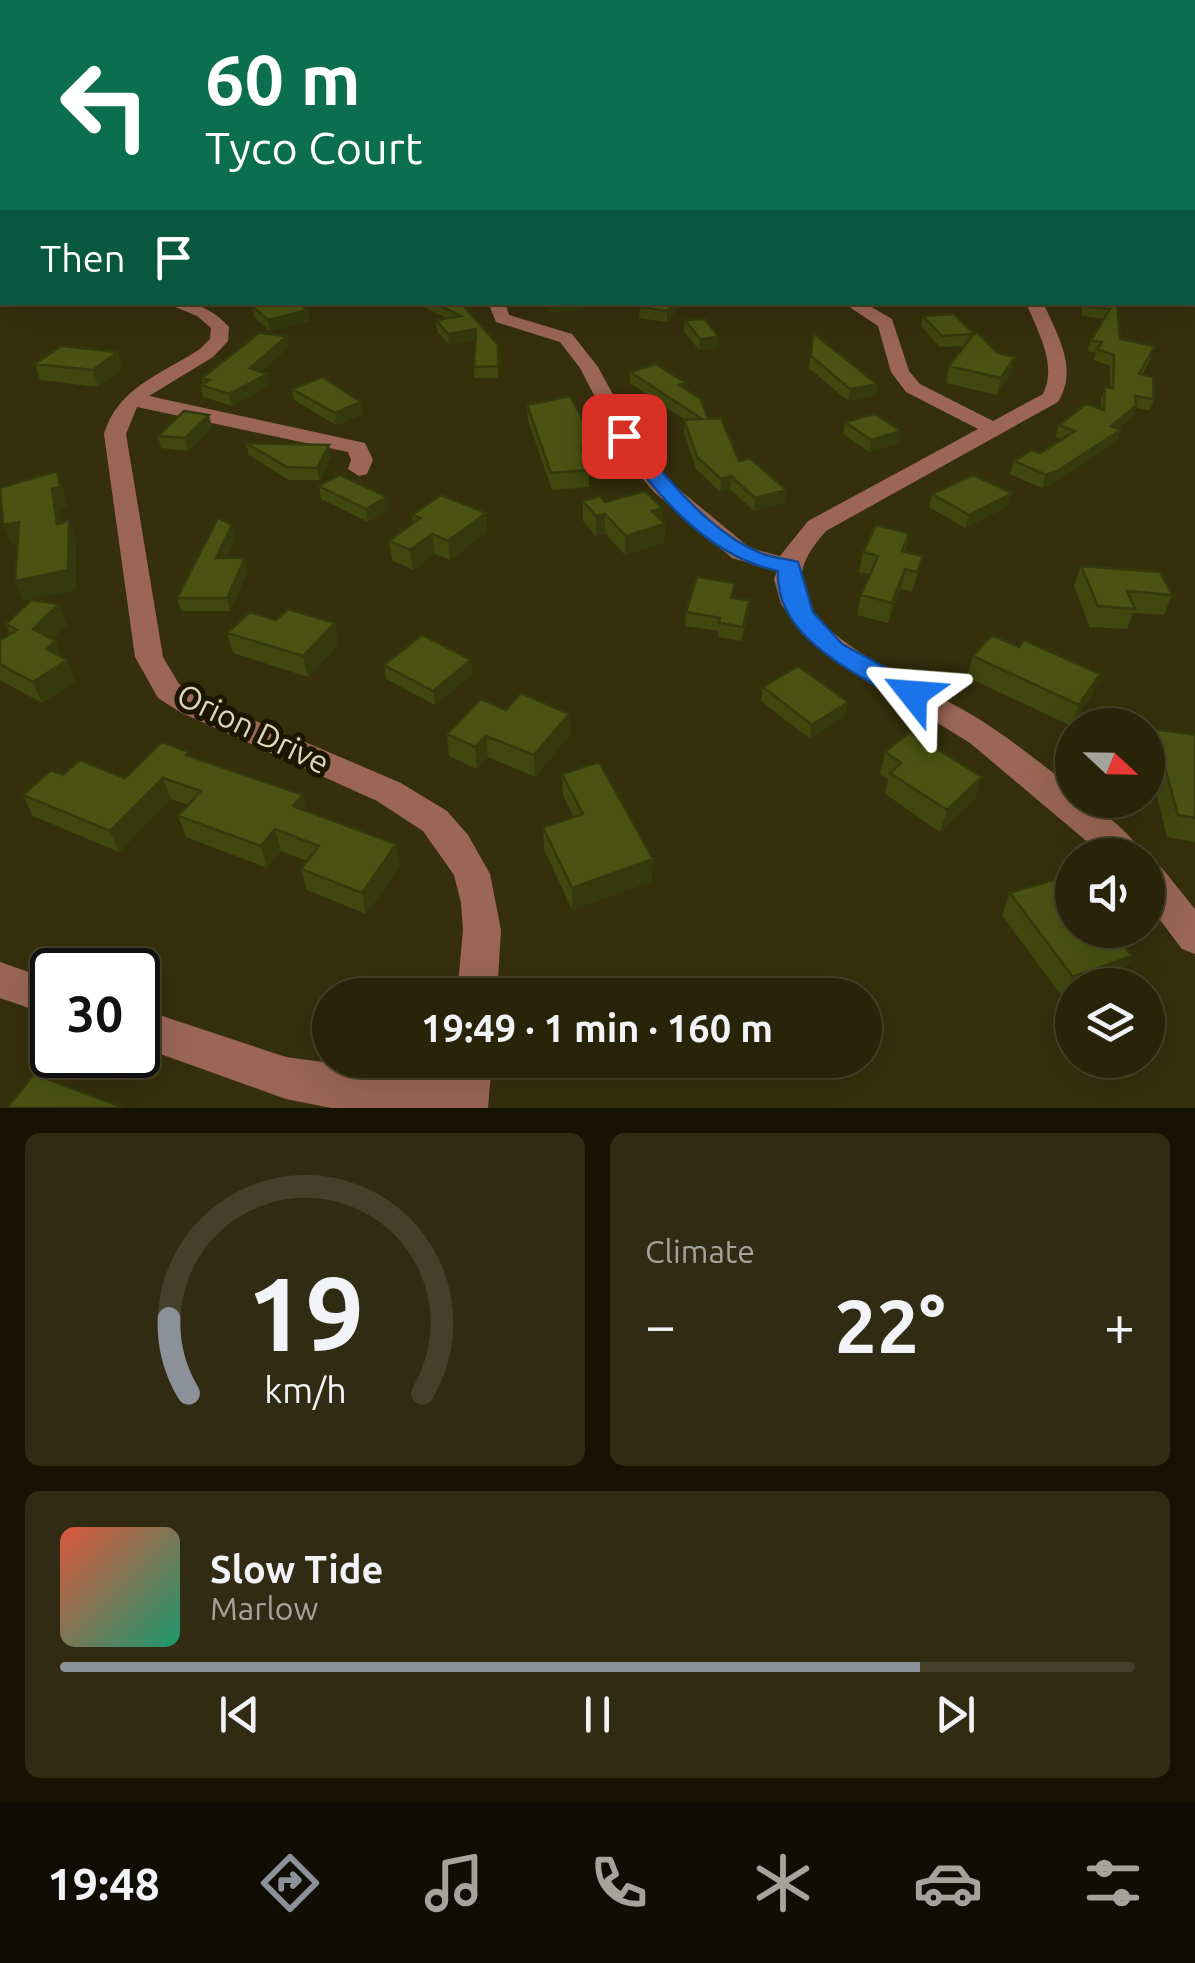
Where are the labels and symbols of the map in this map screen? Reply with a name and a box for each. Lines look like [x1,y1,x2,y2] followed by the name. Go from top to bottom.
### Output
[582,394,667,479] pin
[861,642,965,746] position arrow
[172,676,335,780] street label: Orion Drive
[1055,708,1165,818] north arrow
[30,948,160,1078] speed limit sign: 30

